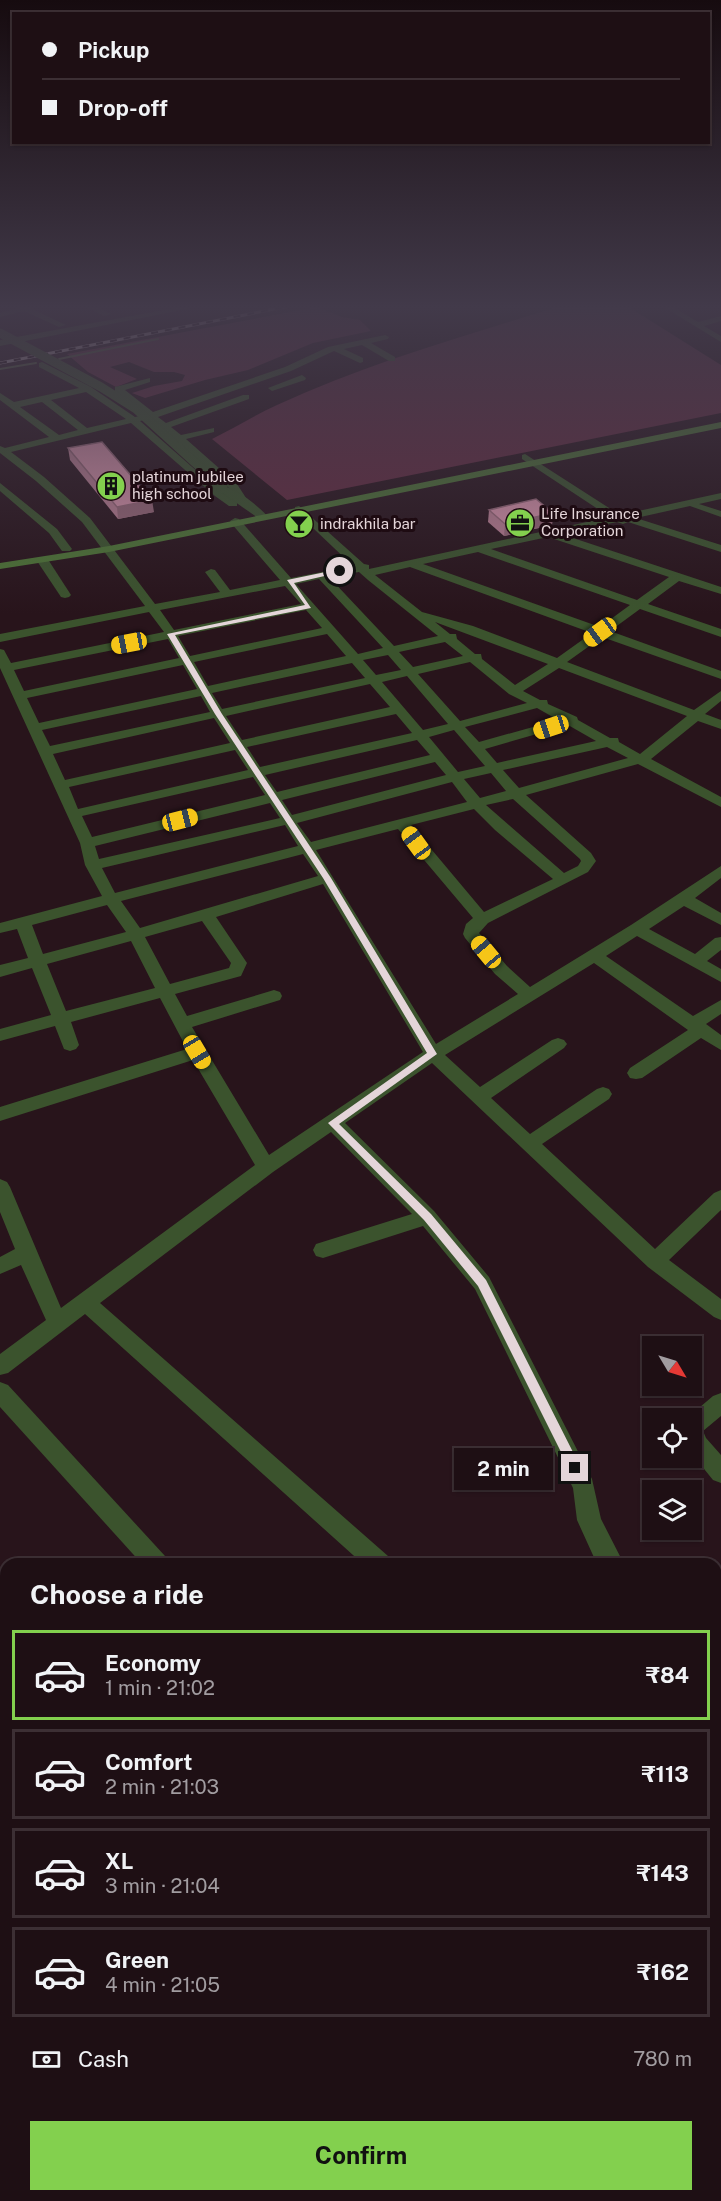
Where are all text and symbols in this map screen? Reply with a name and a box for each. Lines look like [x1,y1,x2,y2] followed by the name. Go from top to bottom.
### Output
[78,37,149,63] text: Pickup
[78,95,168,121] text: Drop-off
[132,468,244,502] place label: platinum jubilee high school
[95,470,127,502] building icon: platinum jubilee high school
[541,505,640,539] place label: Life Insurance Corporation
[504,507,536,539] office icon: Life Insurance Corporation
[283,508,315,540] bar icon: indrakhila bar
[320,515,416,532] place label: indrakhila bar
[326,557,353,584] route start
[580,614,620,650] car
[110,631,148,655] car
[531,713,571,741] car
[160,807,200,833] car
[398,823,434,863] car
[468,932,504,972] car
[180,1032,214,1072] car
[642,1336,702,1396] north arrow
[642,1336,702,1540] map controls
[642,1408,702,1468] button: locate
[455,1447,554,1489] callout: 2 min
[561,1454,588,1481] route end
[477,1457,530,1481] text: 2 min
[642,1480,702,1540] button: layers
[30,1578,204,1610] text: Choose a ride
[33,1648,87,1702] icon: car
[105,1650,201,1676] text: Economy
[646,1662,689,1688] text: ₹84
[105,1676,215,1700] text: 1 min · 21:02
[33,1747,87,1801] icon: car
[105,1749,192,1775] text: Comfort
[641,1761,689,1787] text: ₹113
[105,1775,219,1799] text: 2 min · 21:03
[33,1846,87,1900] icon: car
[105,1848,133,1874] text: XL
[636,1860,689,1886] text: ₹143
[105,1874,220,1898] text: 3 min · 21:04
[33,1945,87,1999] icon: car
[105,1947,169,1973] text: Green
[637,1959,689,1985] text: ₹162
[105,1973,220,1997] text: 4 min · 21:05
[30,2043,63,2076] icon: cash
[78,2046,129,2072] text: Cash
[633,2047,692,2071] text: 780 m
[30,2121,692,2190] button: Confirm

